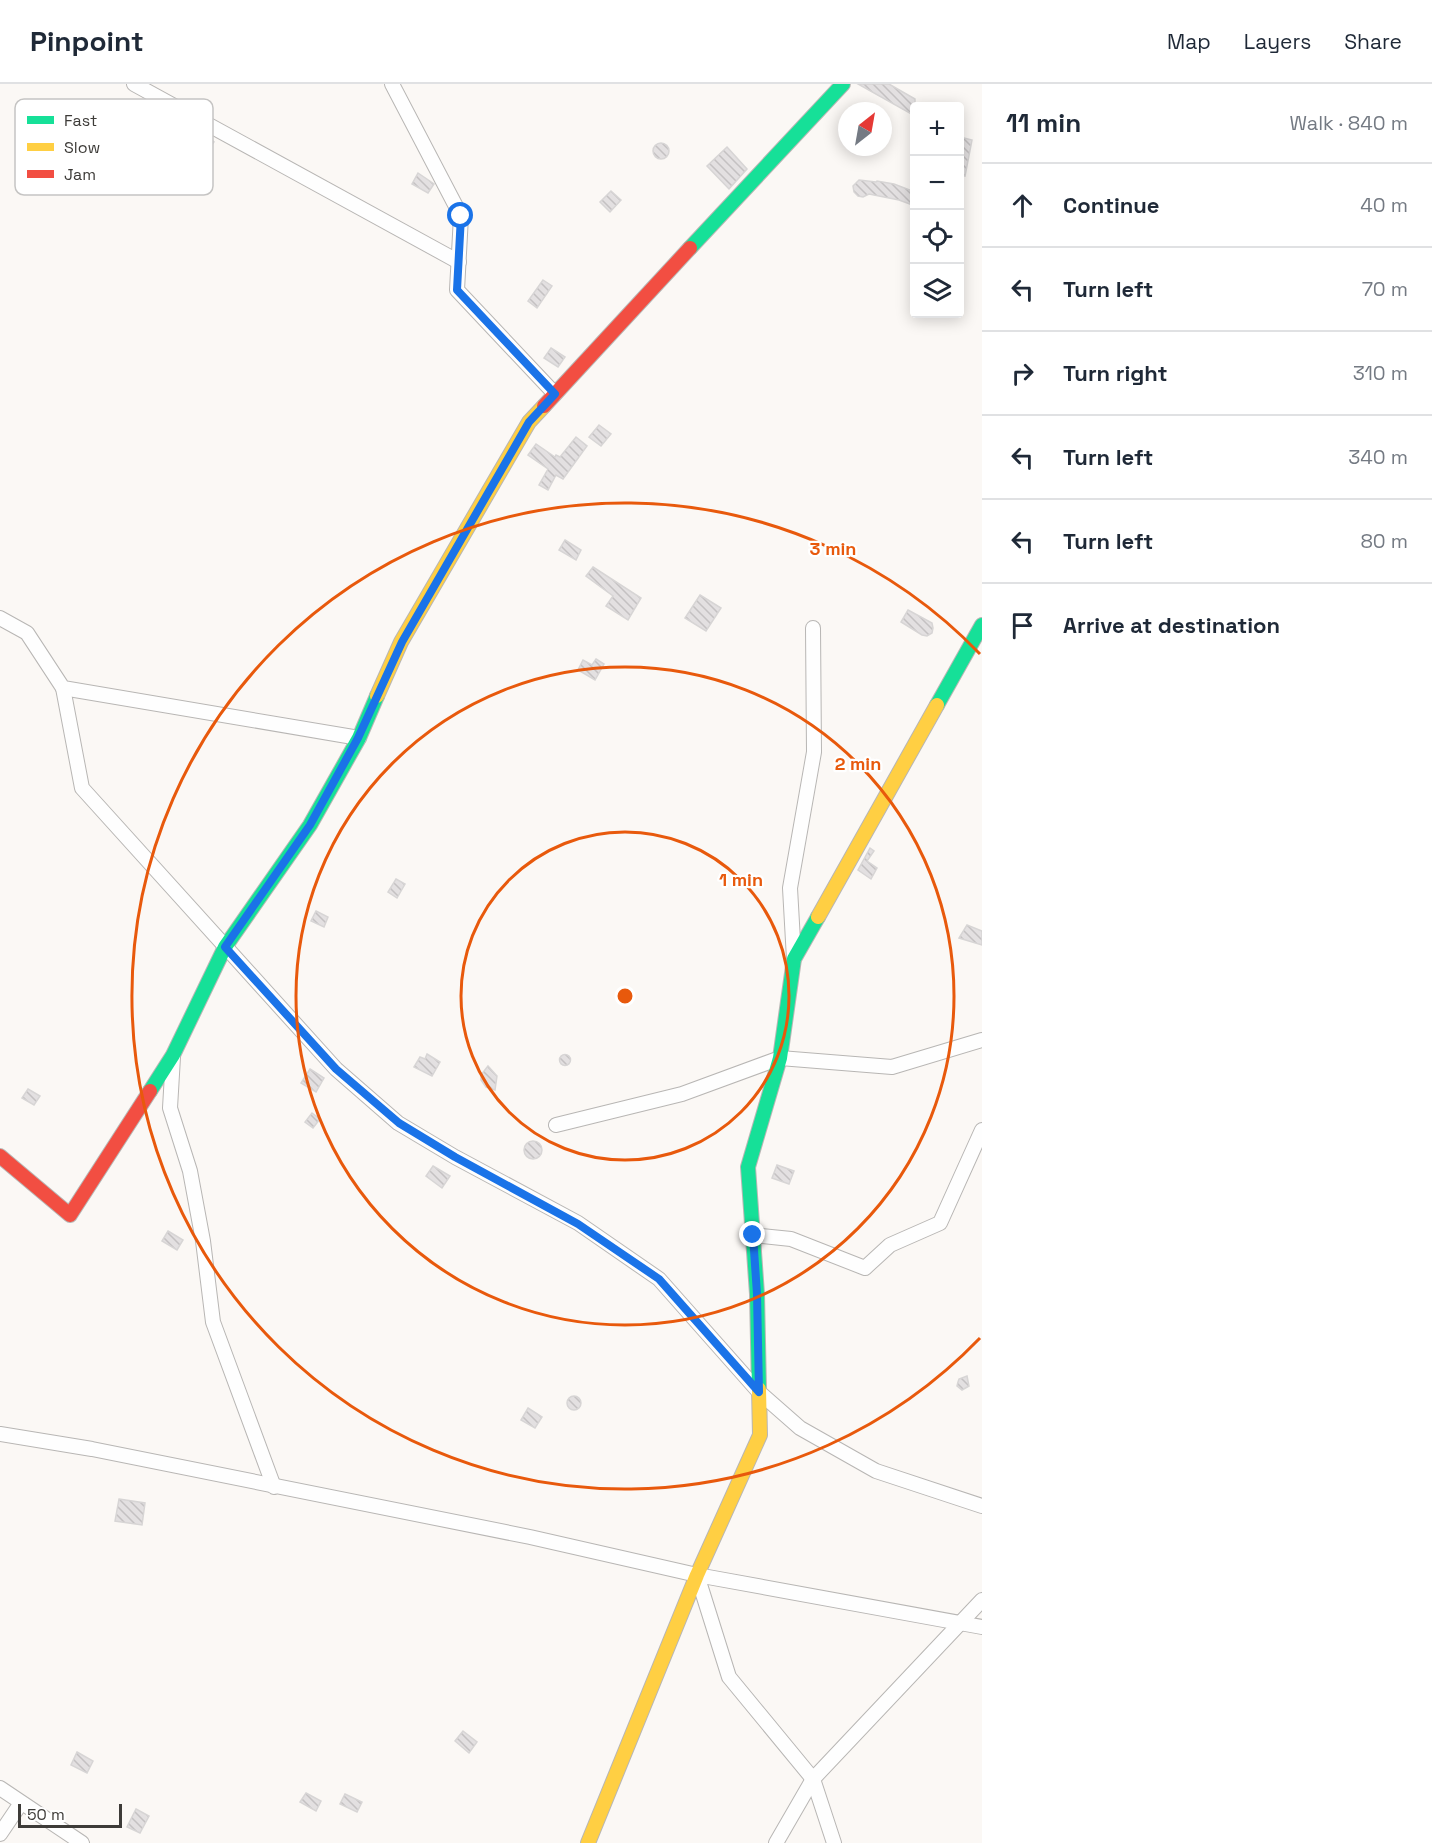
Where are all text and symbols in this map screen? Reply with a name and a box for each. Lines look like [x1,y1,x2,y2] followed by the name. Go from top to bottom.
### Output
[30,23,144,59] text: Pinpoint
[1167,28,1211,55] text: Map
[1244,28,1311,55] text: Layers
[1344,28,1402,55] text: Share
[15,99,213,195] legend
[838,102,892,156] north arrow
[910,102,964,318] map controls
[910,102,964,156] button: +
[1006,106,1081,140] text: 11 min
[64,110,97,131] text: Fast
[1289,110,1408,136] text: Walk · 840 m
[64,137,100,158] text: Slow
[910,156,964,210] button: −
[64,164,96,185] text: Jam
[1006,189,1039,222] icon: ahead
[1063,191,1159,219] text: Continue
[1360,192,1408,218] text: 40 m
[447,202,473,228] route start
[910,210,964,264] button: locate
[910,264,964,318] button: layers
[1006,273,1039,306] icon: left
[1063,275,1153,303] text: Turn left
[1362,276,1408,302] text: 70 m
[1006,357,1039,390] icon: right
[1063,359,1168,387] text: Turn right
[1353,360,1408,386] text: 310 m
[1006,441,1039,474] icon: left
[1063,443,1153,471] text: Turn left
[1348,444,1408,470] text: 340 m
[1006,525,1039,558] icon: left
[1063,527,1153,555] text: Turn left
[1360,528,1408,554] text: 80 m
[810,537,856,560] text: 3 min
[1006,609,1039,642] icon: arrive
[1063,611,1280,639] text: Arrive at destination
[835,752,881,775] text: 2 min
[719,868,763,891] text: 1 min
[615,986,635,1006] centre of rings
[739,1221,765,1247] route end
[18,1801,122,1828] scale bar
[27,1804,65,1825] text: 50 m

